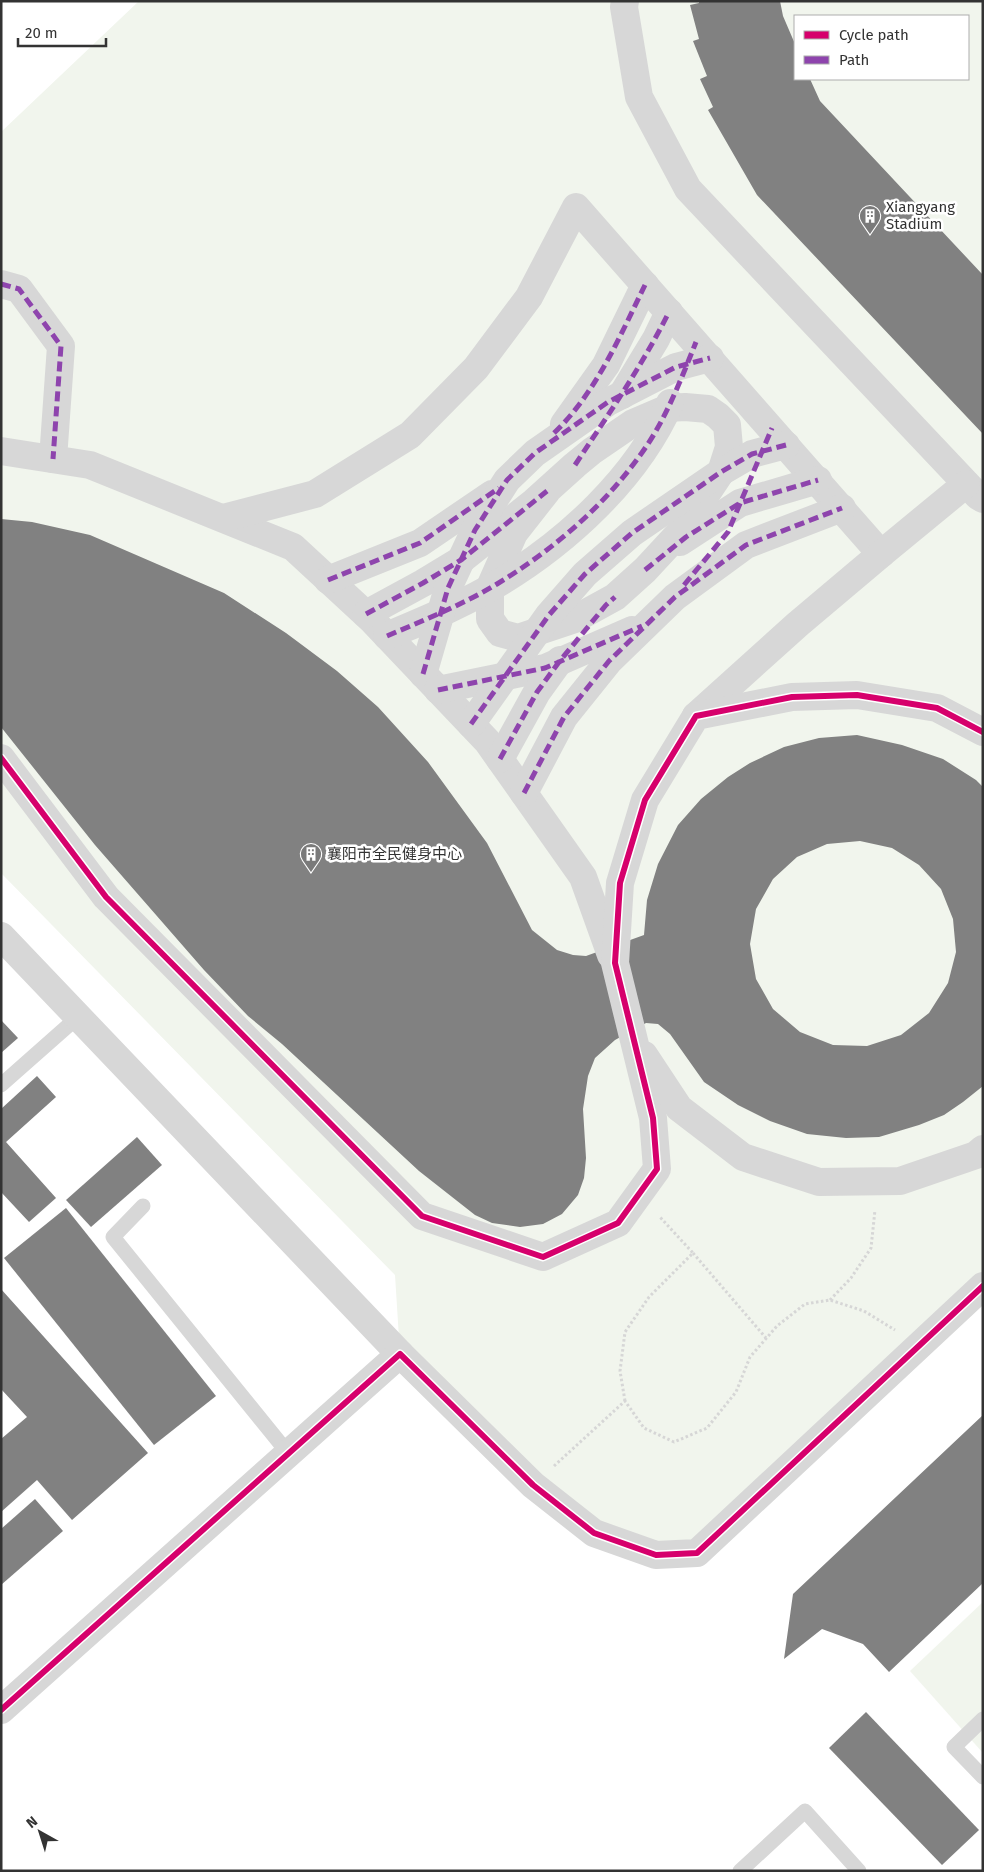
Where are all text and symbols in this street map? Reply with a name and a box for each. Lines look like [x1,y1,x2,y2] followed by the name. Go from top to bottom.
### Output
[18,15,105,47] scale bar
[794,15,969,80] legend
[25,24,58,42] text: 20 m
[839,26,909,44] text: Cycle path
[839,51,869,69] text: Path
[886,198,955,233] place label: Xiangyang Stadium
[858,204,882,235] building icon: Xiangyang Stadium
[299,842,323,873] building icon: 襄阳市全民健身中心
[327,845,462,863] place label: 襄阳市全民健身中心
[15,1807,65,1857] north arrow
[23,1813,41,1832] text: N

